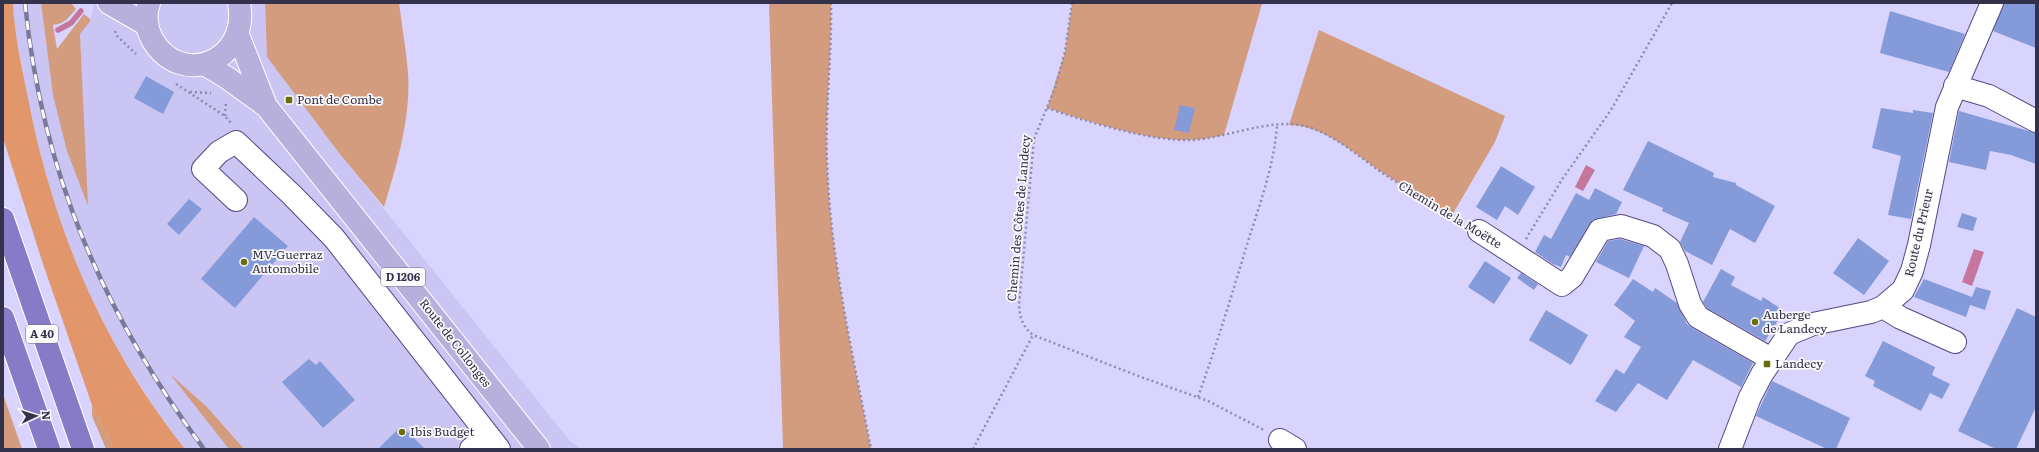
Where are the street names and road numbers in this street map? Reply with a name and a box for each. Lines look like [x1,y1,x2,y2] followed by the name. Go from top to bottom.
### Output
[1002,134,1034,302] street label: Chemin des Côtes de Landecy
[1395,176,1506,252] street label: Chemin de la Moëtte
[1899,187,1937,278] street label: Route du Prieur
[381,268,425,286] road number: D 1206
[416,294,496,391] street label: Route de Collonges
[26,325,58,343] road number: A 40

